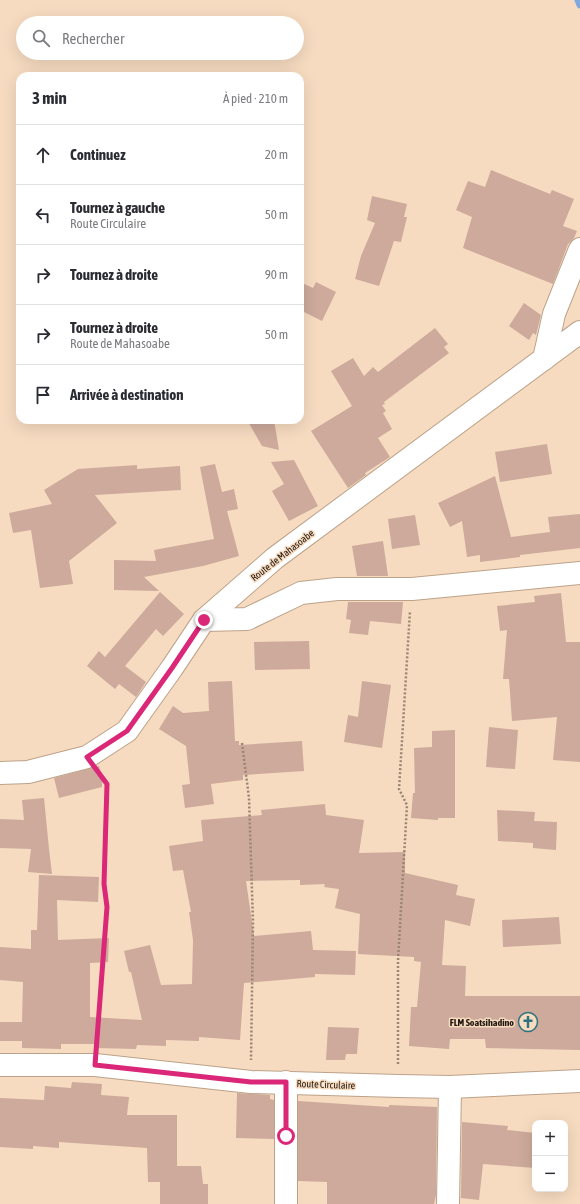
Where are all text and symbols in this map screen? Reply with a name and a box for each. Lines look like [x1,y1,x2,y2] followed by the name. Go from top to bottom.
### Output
[16,16,304,60] search box
[30,27,52,49] icon: search
[62,30,124,47] text: Rechercher
[32,88,67,108] text: 3 min
[223,91,288,106] text: À pied · 210 m
[32,144,54,166] icon: ahead
[70,146,126,163] text: Continuez
[265,147,288,162] text: 20 m
[70,199,165,216] text: Tournez à gauche
[32,204,54,226] icon: left
[265,207,288,222] text: 50 m
[70,216,146,231] text: Route Circulaire
[32,264,54,286] icon: right
[70,266,158,283] text: Tournez à droite
[265,267,288,282] text: 90 m
[70,319,158,336] text: Tournez à droite
[32,324,54,346] icon: right
[265,327,288,342] text: 50 m
[70,336,170,351] text: Route de Mahasoabe
[32,384,54,406] icon: arrive
[70,386,184,403] text: Arrivée à destination
[249,527,316,583] street label: Route de Mahasoabe
[195,611,213,629] route end
[517,1011,539,1033] church icon: FLM Soatsihadino
[450,1017,514,1028] place label: FLM Soatsihadino
[297,1078,356,1091] street label: Route Circulaire
[532,1120,568,1192] map controls
[532,1120,568,1156] button: +
[277,1127,295,1145] route start
[532,1156,568,1192] button: −

